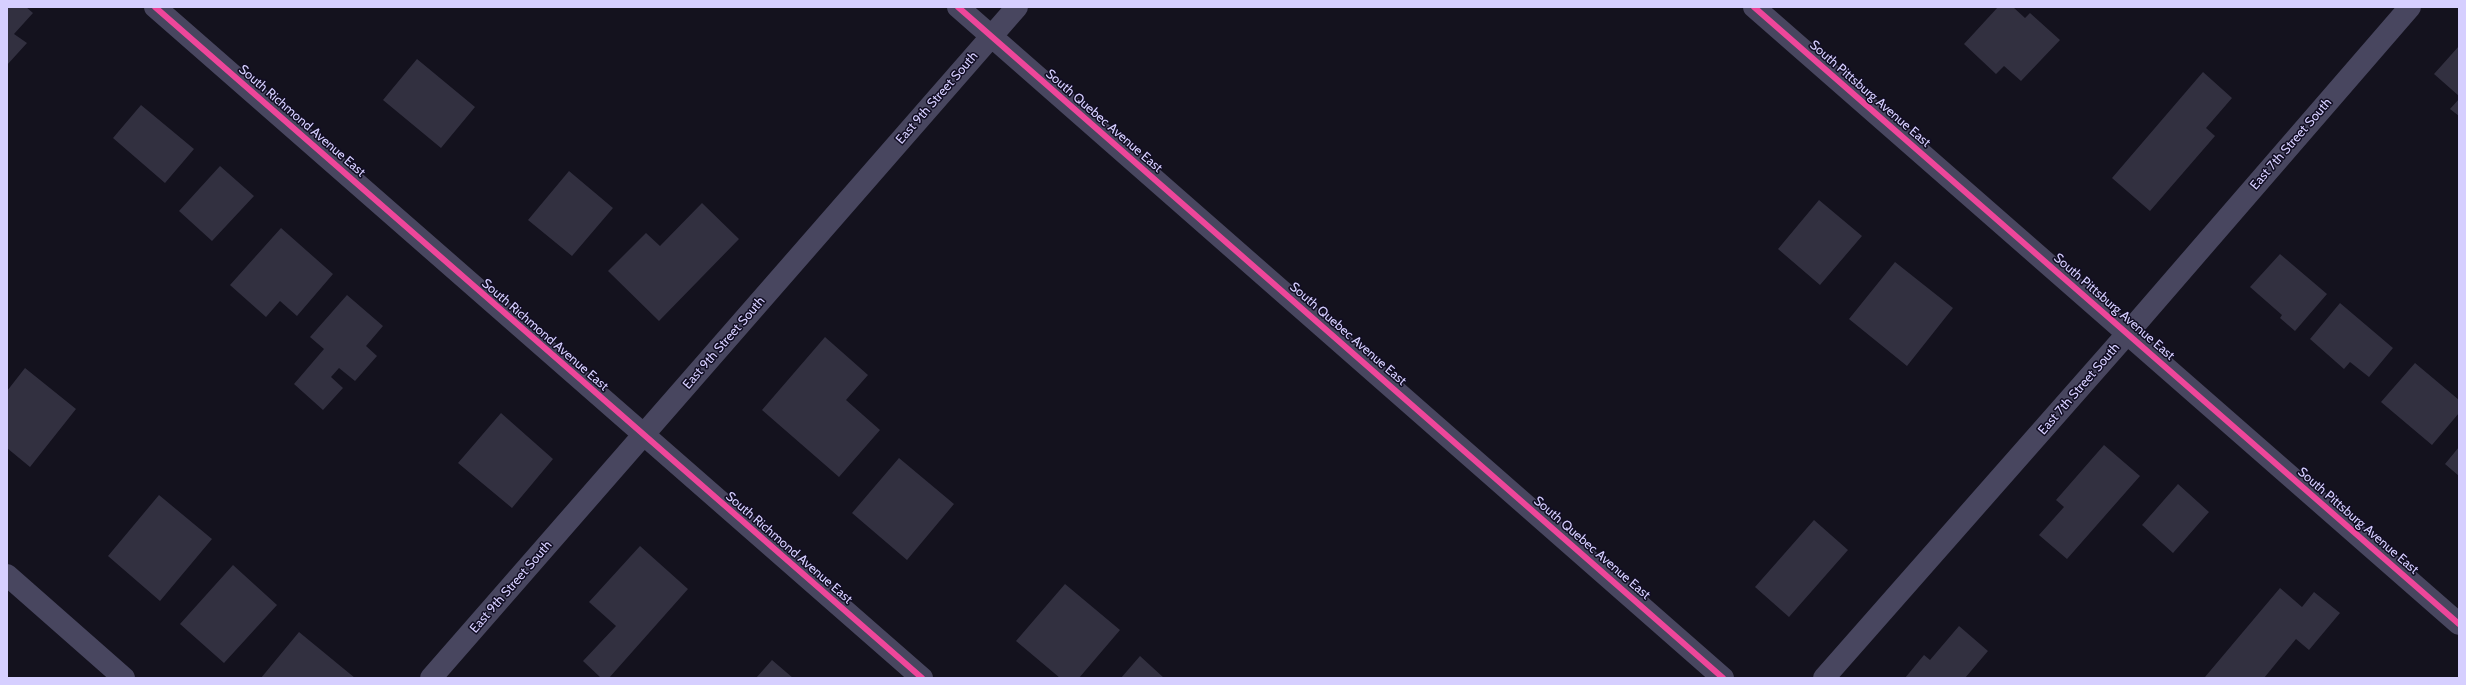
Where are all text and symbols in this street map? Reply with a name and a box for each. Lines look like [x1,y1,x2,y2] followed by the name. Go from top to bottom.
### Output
[1806,37,1934,151] street label: South Pittsburg Avenue East
[893,49,981,147] street label: East 9th Street South
[235,62,369,180] street label: South Richmond Avenue East
[1043,66,1165,176] street label: South Quebec Avenue East
[2247,95,2335,193] street label: East 7th Street South
[2050,250,2178,364] street label: South Pittsburg Avenue East
[478,276,612,394] street label: South Richmond Avenue East
[1287,279,1409,389] street label: South Quebec Avenue East
[680,294,768,392] street label: East 9th Street South
[2035,340,2123,438] street label: East 7th Street South
[2294,464,2422,578] street label: South Pittsburg Avenue East
[722,489,856,607] street label: South Richmond Avenue East
[1531,493,1653,603] street label: South Quebec Avenue East
[467,538,555,636] street label: East 9th Street South

